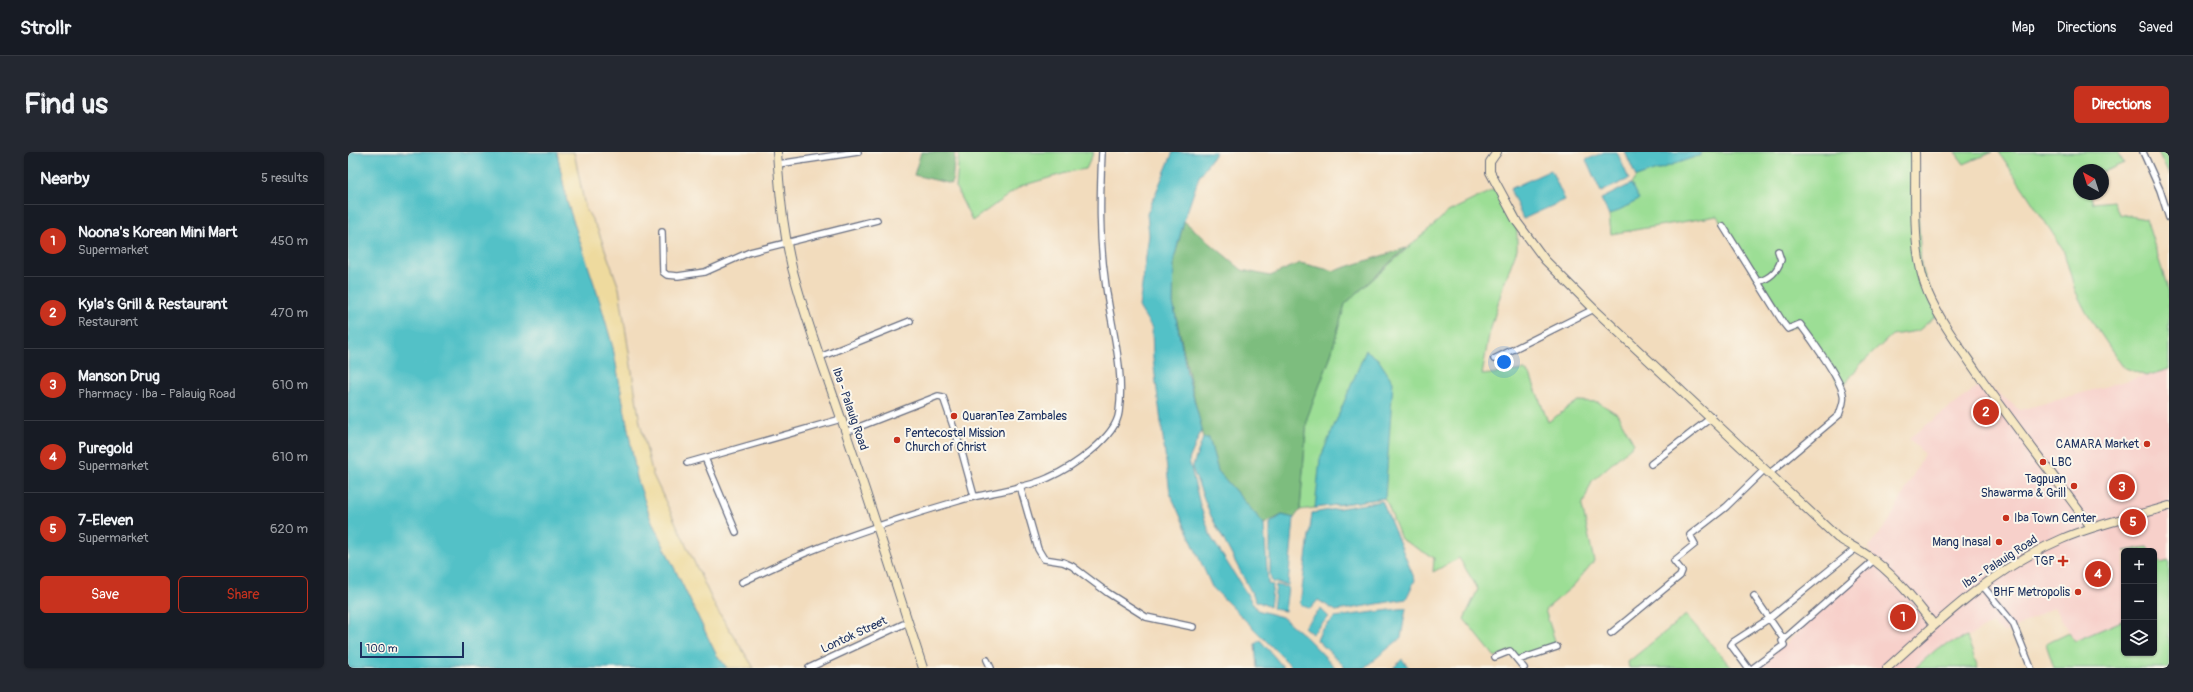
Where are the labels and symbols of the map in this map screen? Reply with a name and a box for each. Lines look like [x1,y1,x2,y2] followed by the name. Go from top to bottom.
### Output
[2073,164,2109,200] north arrow
[1494,352,1514,372] your location
[829,366,871,453] street label: Iba - Palauig Road
[1973,397,1999,427] pin: 2
[962,409,1068,424] place label: QuaranTea Zambales
[949,411,959,421] marker: QuaranTea Zambales
[905,426,1005,455] place label: Pentecostal Mission Church of Christ
[892,435,902,445] marker: Pentecostal Mission Church of Christ
[2056,437,2139,452] place label: CAMARA Market
[2142,439,2152,449] marker: CAMARA Market
[2051,455,2072,470] place label: LBC
[2038,457,2048,467] marker: LBC
[1981,472,2066,501] place label: Tagpuan Shawarma & Grill
[2109,472,2135,502] pin: 3
[2069,481,2079,491] marker: Tagpuan Shawarma & Grill
[2120,507,2146,537] pin: 5
[2014,511,2097,526] place label: Iba Town Center
[2001,513,2011,523] marker: Iba Town Center
[1960,532,2041,592] street label: Iba - Palauig Road
[1932,535,1991,550] place label: Mang Inasal
[1994,537,2004,547] marker: Mang Inasal
[2034,554,2055,569] place label: TGP
[2058,556,2068,566] marker: TGP
[2085,559,2111,589] pin: 4
[1993,585,2071,600] place label: BHF Metropolis
[2073,587,2083,597] marker: BHF Metropolis
[1890,602,1916,632] pin: 1
[819,613,890,657] street label: Lontok Street
[360,640,464,659] scale bar

